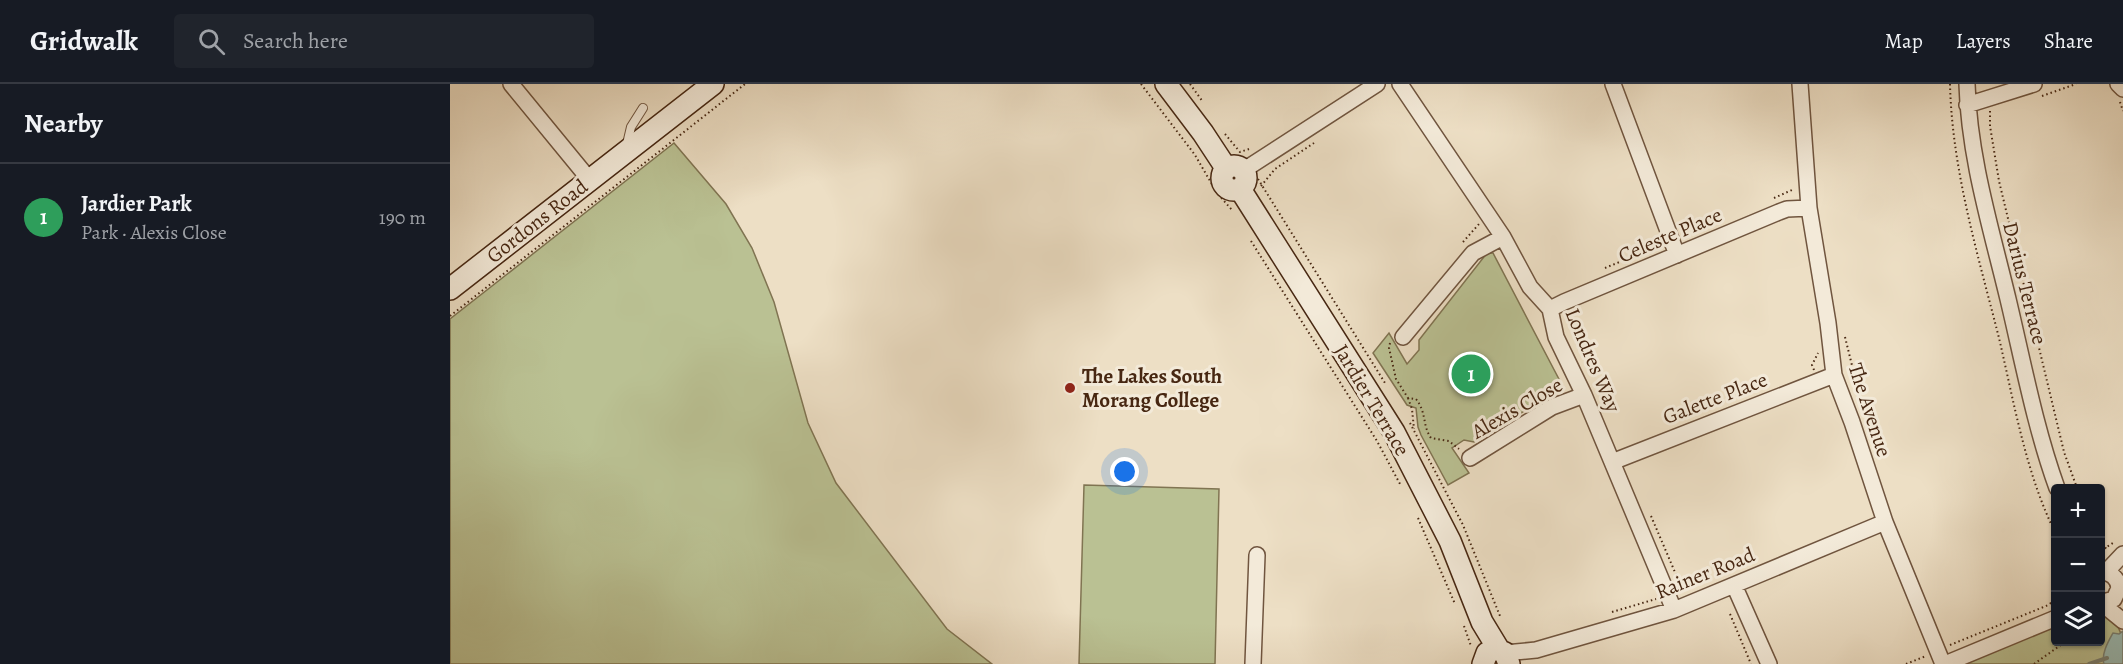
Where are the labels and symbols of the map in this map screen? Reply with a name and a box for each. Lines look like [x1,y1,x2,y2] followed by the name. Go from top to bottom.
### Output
[481,172,594,269] street label: Gordons Road
[1614,201,1726,269] street label: Celeste Place
[1996,219,2054,347] street label: Darius Terrace
[1559,304,1628,417] street label: Londres Way
[1328,339,1416,461] street label: Jardier Terrace
[1452,352,1490,396] pin: 1
[1842,360,1898,460] street label: The Avenue
[1082,362,1222,414] place label: The Lakes South Morang College
[1659,365,1771,431] street label: Galette Place
[1465,371,1568,446] street label: Alexis Close
[1063,381,1077,395] marker: The Lakes South Morang College
[1110,457,1139,486] your location
[1651,540,1760,606] street label: Rainer Road

